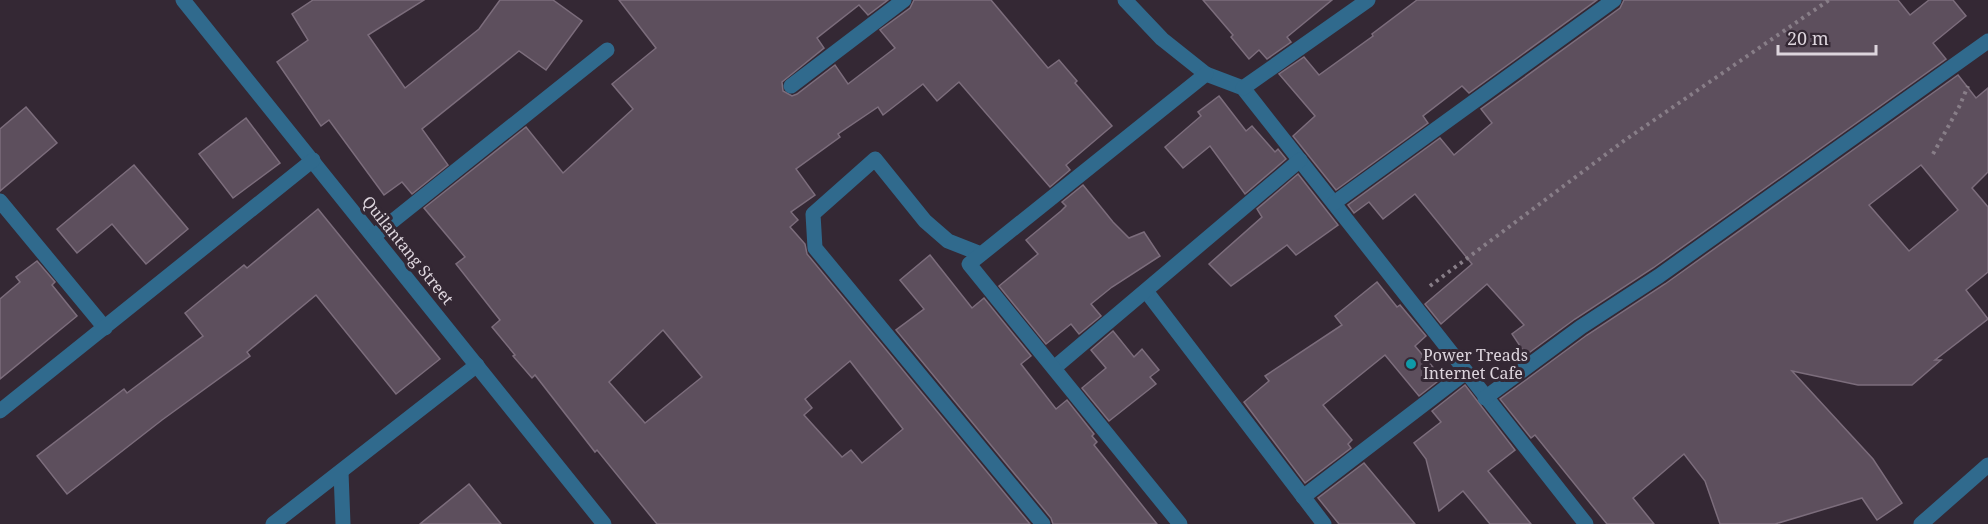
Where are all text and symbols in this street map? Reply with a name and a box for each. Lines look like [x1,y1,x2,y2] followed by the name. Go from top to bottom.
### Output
[1778,18,1876,56] scale bar
[1787,26,1829,50] text: 20 m
[357,191,459,309] street label: Quilantang Street
[1423,344,1528,384] place label: Power Treads Internet Cafe
[1404,357,1418,371] marker: Power Treads Internet Cafe

